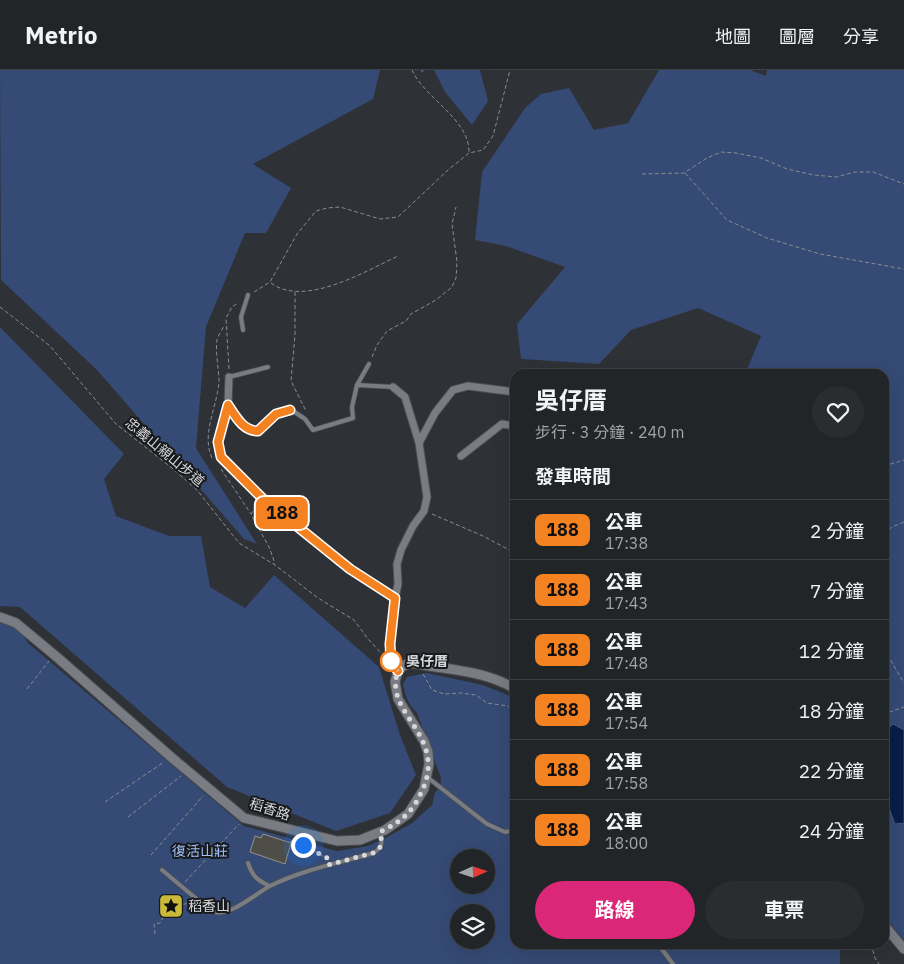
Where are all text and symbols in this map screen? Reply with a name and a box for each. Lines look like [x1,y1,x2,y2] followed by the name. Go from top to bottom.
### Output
[25,19,97,51] text: Metrio
[715,25,751,48] text: 地圖
[779,25,815,48] text: 圖層
[843,25,879,48] text: 分享
[535,384,607,416] text: 吳仔厝
[812,386,864,438] button: heart
[122,414,208,490] street label: 忠義山親山步道
[535,422,684,442] text: 步行 · 3 分鐘 · 240 m
[535,464,611,488] text: 發車時間
[253,497,311,529] line badge: 188
[266,501,298,524] text: 188
[605,509,643,533] text: 公車
[546,518,579,541] text: 188
[810,519,864,543] text: 2 分鐘
[605,533,648,553] text: 17:38
[605,569,643,593] text: 公車
[546,578,579,601] text: 188
[810,579,864,603] text: 7 分鐘
[605,593,648,613] text: 17:43
[605,629,643,653] text: 公車
[546,638,579,661] text: 188
[799,639,864,663] text: 12 分鐘
[380,650,402,672] marker: 吳仔厝
[406,652,448,670] place label: 吳仔厝
[605,653,648,673] text: 17:48
[605,689,643,713] text: 公車
[546,698,579,721] text: 188
[799,699,864,723] text: 18 分鐘
[605,713,648,733] text: 17:54
[605,749,643,773] text: 公車
[546,758,579,781] text: 188
[799,759,864,783] text: 22 分鐘
[605,773,648,793] text: 17:58
[247,794,293,824] street label: 稻香路
[605,809,643,833] text: 公車
[546,818,579,841] text: 188
[799,819,864,843] text: 24 分鐘
[291,833,316,858] your location
[605,833,648,853] text: 18:00
[172,842,228,860] park label: 復活山莊
[450,849,495,894] north arrow
[450,849,495,949] map controls
[535,881,695,939] button: 路線
[705,881,864,939] button: 車票
[158,893,184,919] place icon: 稻香山
[188,897,230,915] place label: 稻香山
[450,904,495,949] button: layers

